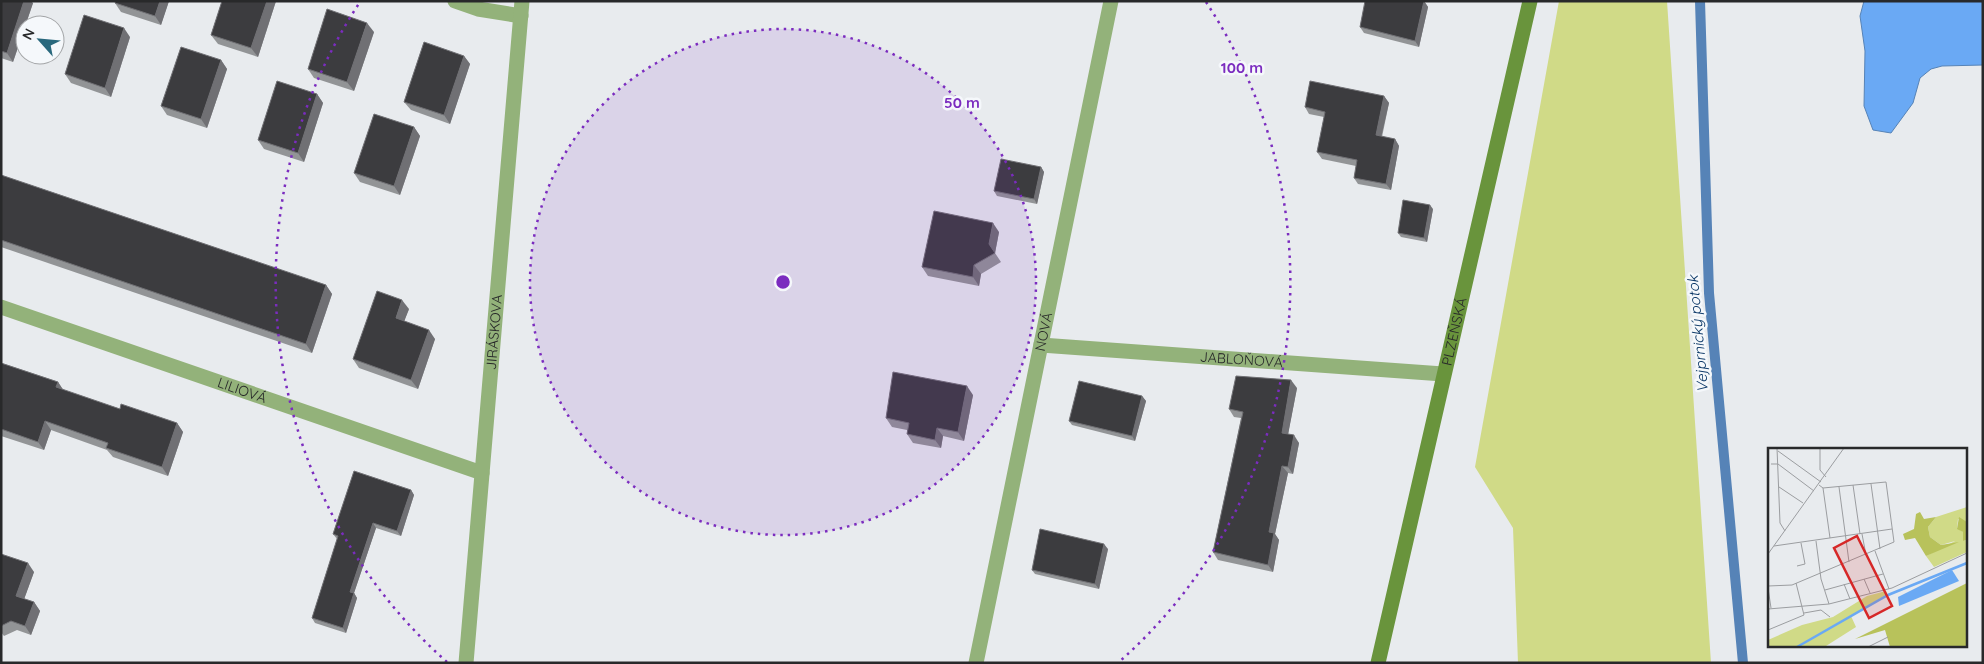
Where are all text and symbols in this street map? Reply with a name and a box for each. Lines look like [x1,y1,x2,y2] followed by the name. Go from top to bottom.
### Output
[15,15,65,65] north arrow
[18,25,39,43] text: N
[1221,58,1263,77] text: 100 m
[944,93,980,112] text: 50 m
[774,273,792,291] centre of rings
[1683,273,1712,393] water label: Vejprnický potok
[482,294,506,370] street label: JIRÁSKOVA
[1438,296,1471,367] street label: PLZEŇSKÁ
[1031,311,1056,353] street label: NOVÁ
[1199,347,1284,371] street label: JABLOŇOVÁ
[215,373,269,407] street label: LILIOVÁ
[1768,448,1966,646] inset map

